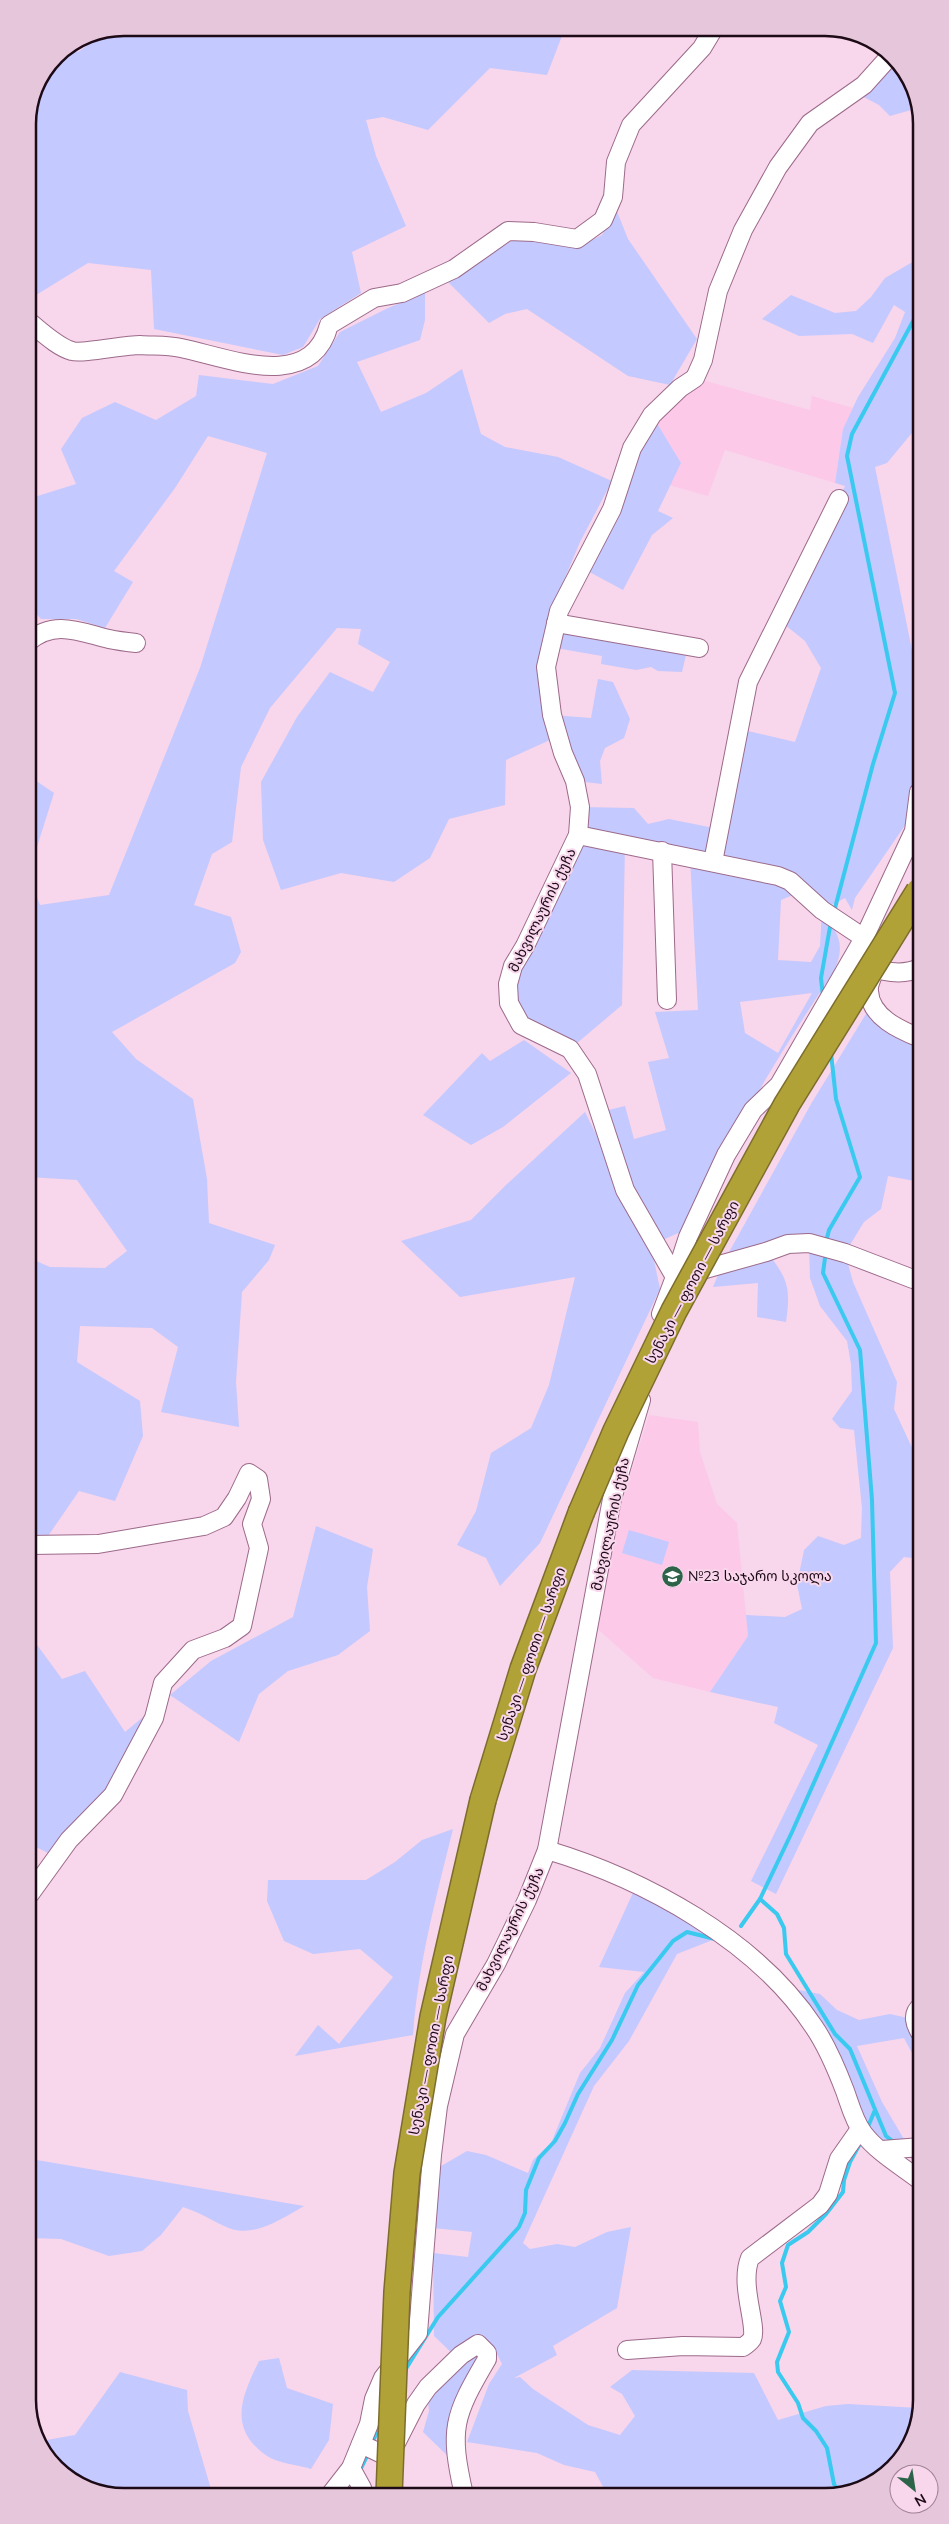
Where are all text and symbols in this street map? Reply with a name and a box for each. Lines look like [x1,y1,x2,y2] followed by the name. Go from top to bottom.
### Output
[504,845,580,975] street label: მახვილაურის ქუჩა
[641,1197,743,1367] street label: სენაკი — ფოთი — სარფი
[587,1456,633,1592] street label: მახვილაურის ქუჩა
[660,1564,684,1588] school or university icon: №23 საჯარო სკოლა
[493,1565,569,1743] street label: სენაკი — ფოთი — სარფი
[688,1567,832,1585] place label: №23 საჯარო სკოლა
[472,1864,548,1994] street label: მახვილაურის ქუჩა
[405,1954,457,2136] street label: სენაკი — ფოთი — სარფი
[889,2464,939,2514] north arrow
[911,2490,930,2511] text: N

